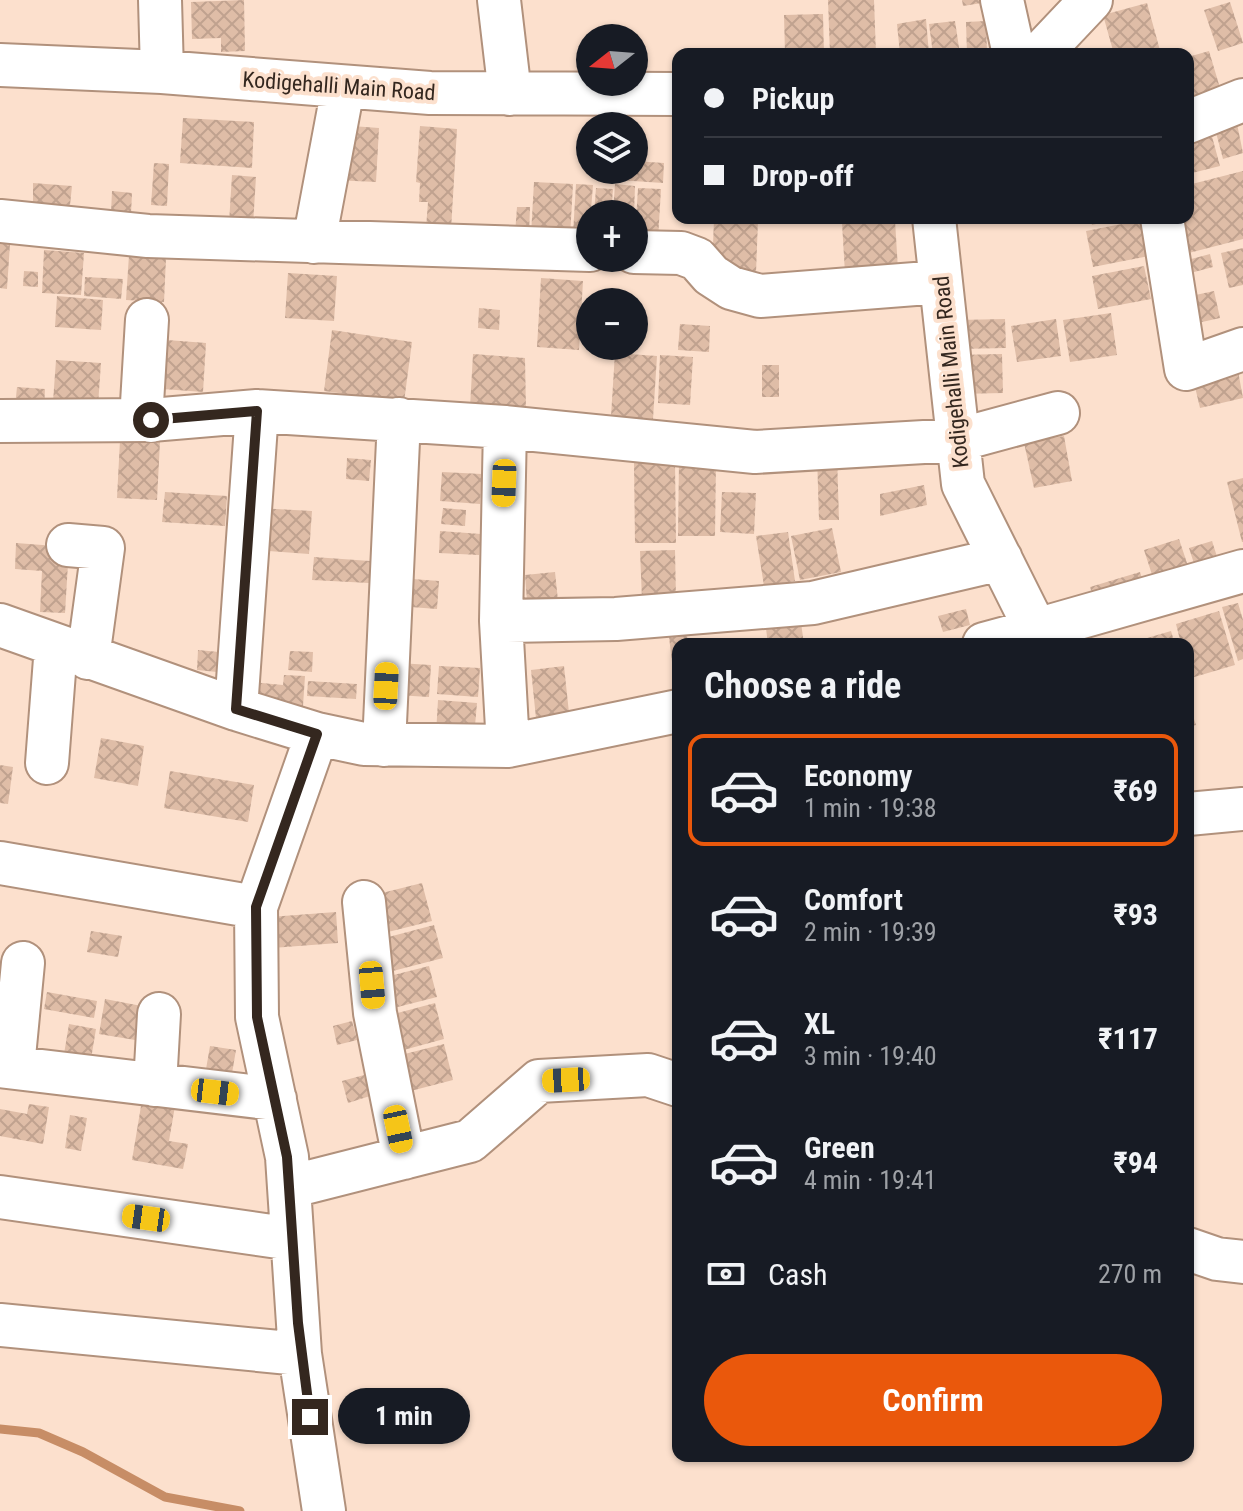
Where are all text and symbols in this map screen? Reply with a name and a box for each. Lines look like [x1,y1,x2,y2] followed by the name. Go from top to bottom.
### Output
[576,24,648,96] north arrow
[576,24,648,360] map controls
[242,67,436,105] street label: Kodigehalli Main Road
[752,81,834,116] text: Pickup
[576,112,648,184] button: layers
[752,158,854,193] text: Drop-off
[576,200,648,272] button: +
[928,275,974,469] street label: Kodigehalli Main Road
[576,288,648,360] button: −
[133,402,169,438] route start
[491,459,517,507] car
[373,661,399,711] car
[704,665,901,707] text: Choose a ride
[708,754,780,826] icon: car
[804,758,912,793] text: Economy
[1113,773,1158,808] text: ₹69
[804,793,937,823] text: 1 min · 19:38
[708,878,780,950] icon: car
[804,882,903,917] text: Comfort
[1113,897,1158,932] text: ₹93
[804,917,937,947] text: 2 min · 19:39
[358,960,386,1010] car
[708,1002,780,1074] icon: car
[804,1006,835,1041] text: XL
[1098,1021,1158,1056] text: ₹117
[804,1041,937,1071] text: 3 min · 19:40
[541,1067,591,1093] car
[190,1077,240,1107] car
[381,1103,415,1155] car
[708,1126,780,1198] icon: car
[804,1130,875,1165] text: Green
[1113,1145,1158,1180] text: ₹94
[804,1165,937,1195] text: 4 min · 19:41
[121,1203,171,1233] car
[704,1252,748,1296] icon: cash
[768,1257,828,1292] text: Cash
[1098,1259,1162,1289] text: 270 m
[704,1354,1162,1446] button: Confirm
[338,1389,470,1445] callout: 1 min
[292,1399,328,1435] route end
[375,1401,433,1431] text: 1 min

